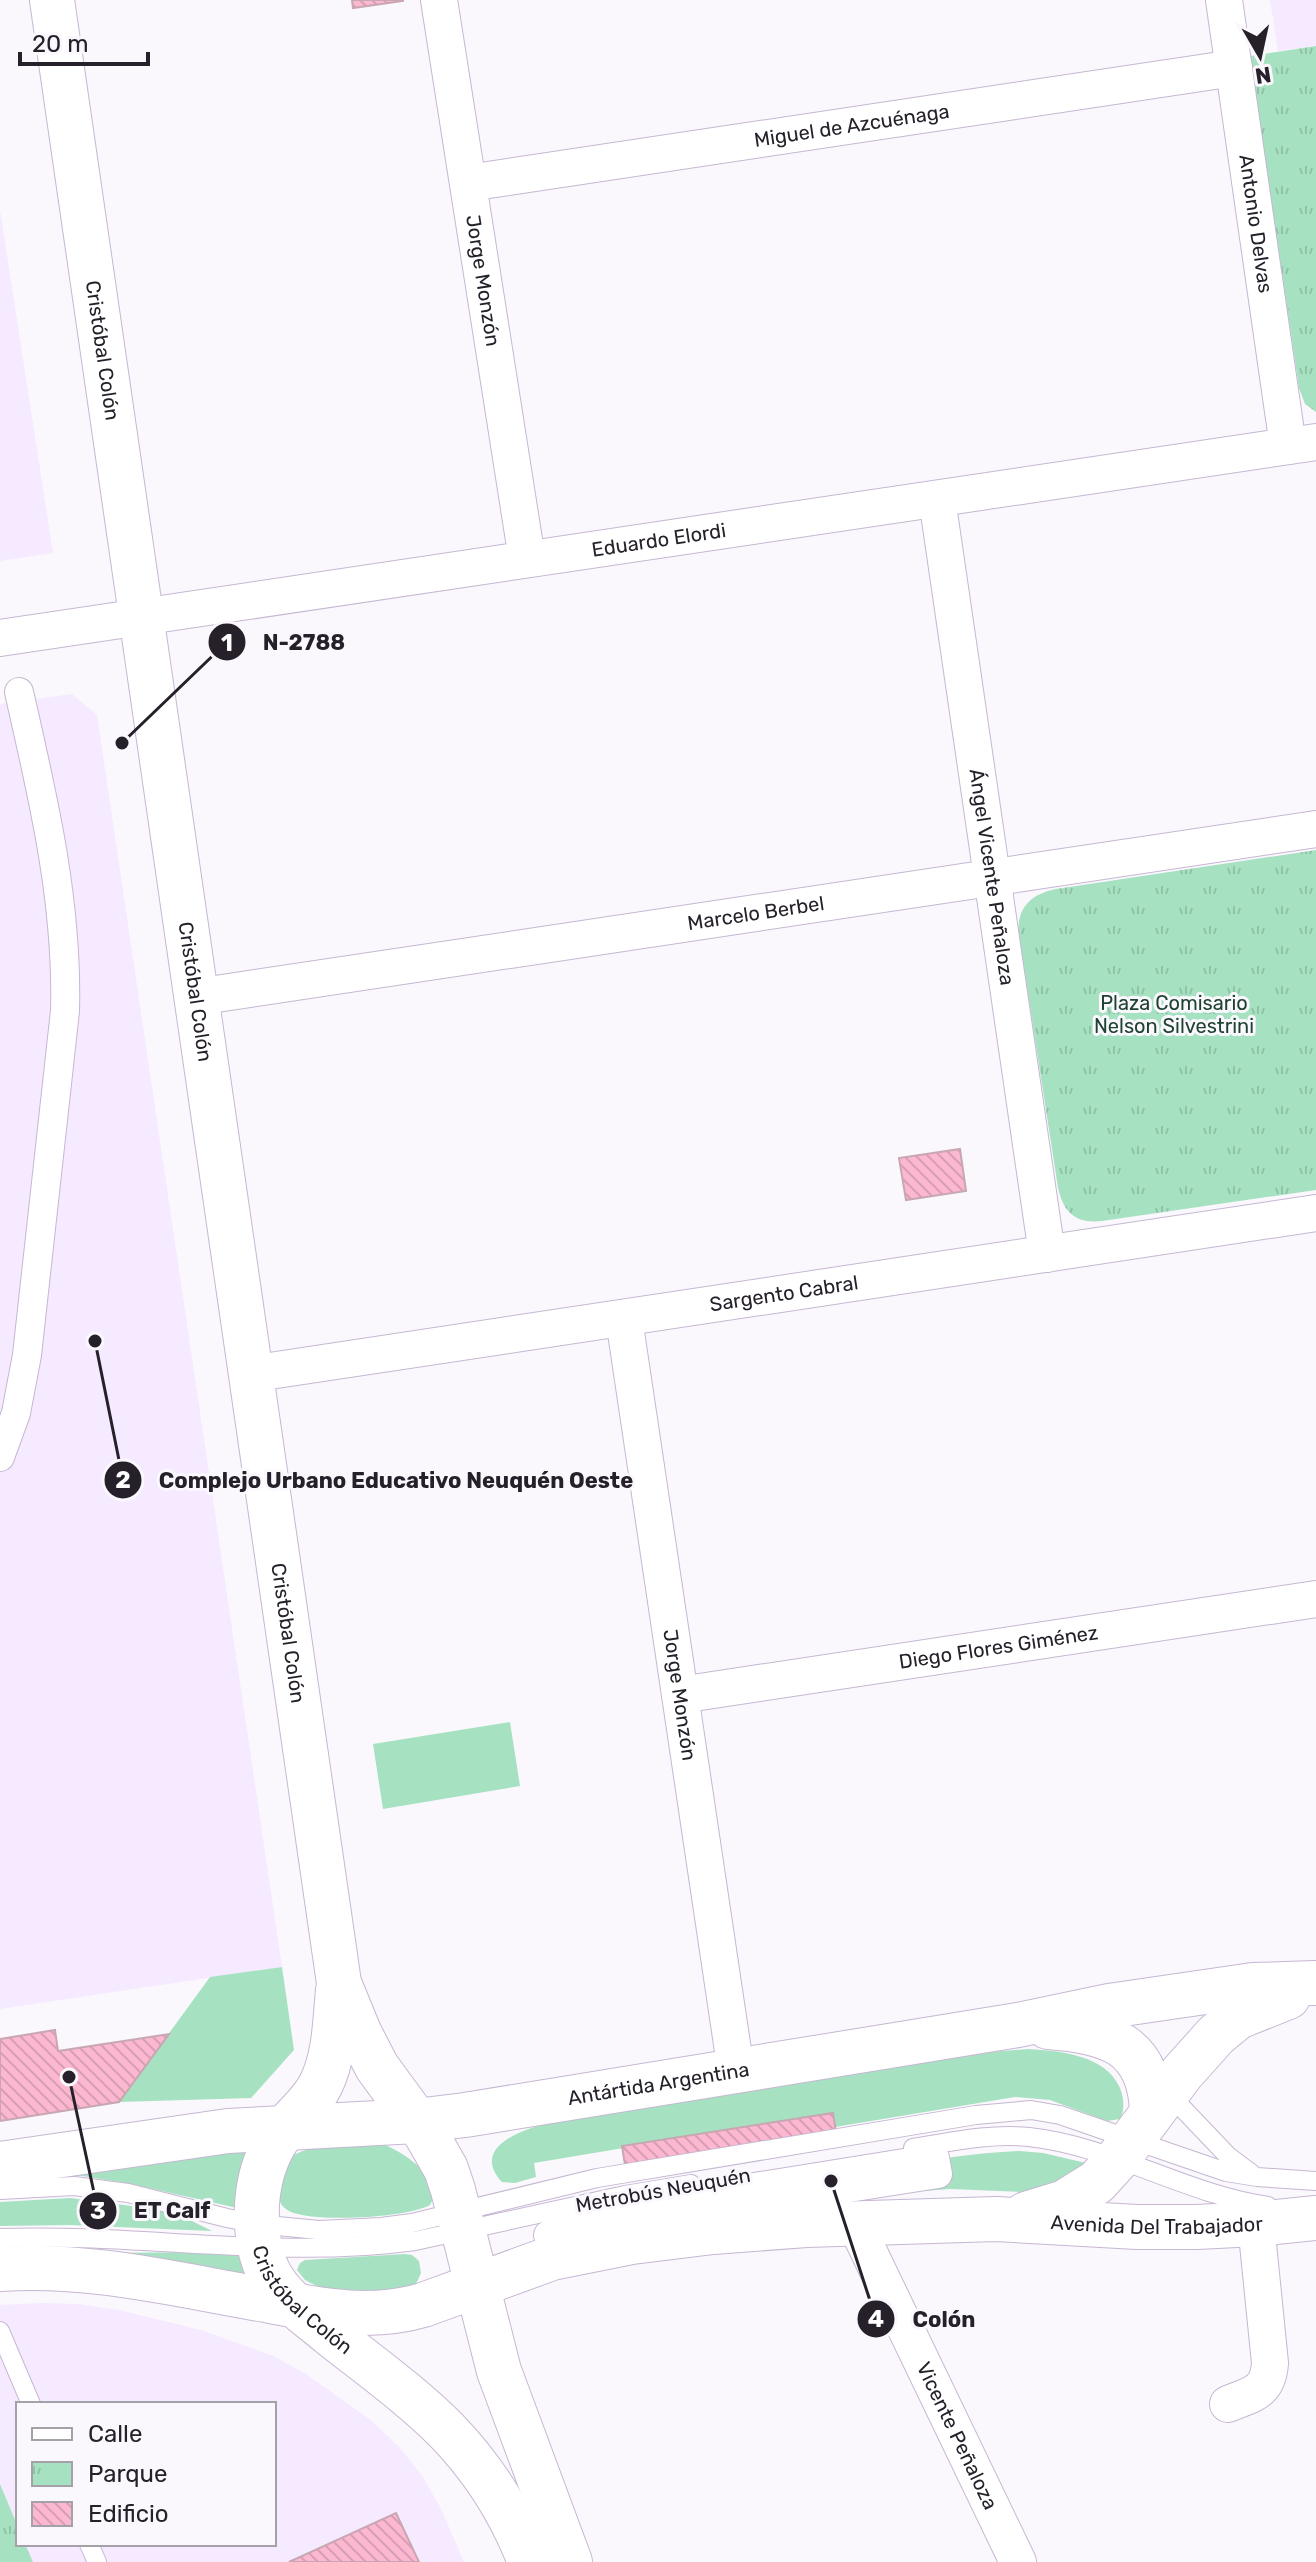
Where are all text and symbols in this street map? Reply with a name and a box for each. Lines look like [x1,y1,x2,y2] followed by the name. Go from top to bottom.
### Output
[20,16,148,66] scale bar
[1220,16,1300,96] north arrow
[32,30,89,58] text: 20 m
[1253,61,1273,90] text: N
[752,99,951,152] street label: Miguel de Azcuénaga
[1234,153,1278,295] street label: Antonio Delvas
[461,213,505,348] street label: Jorge Monzón
[81,279,125,422] street label: Cristóbal Colón
[590,518,727,562] street label: Eduardo Elordi
[207,619,361,665] callout: N-2788
[221,629,233,657] text: 1
[263,629,345,656] text: N-2788
[964,767,1020,987] street label: Ángel Vicente Peñaloza
[686,891,826,935] street label: Marcelo Berbel
[174,920,218,1063] street label: Cristóbal Colón
[1094,991,1254,1038] park label: Plaza Comisario Nelson Silvestrini
[708,1270,860,1316] street label: Sargento Cabral
[103,1457,649,1503] callout: Complejo Urbano Educativo Neuquén Oeste
[115,1466,131,1494] text: 2
[159,1467,633,1494] text: Complejo Urbano Educativo Neuquén Oeste
[266,1561,310,1705] street label: Cristóbal Colón
[897,1620,1100,1674] street label: Diego Flores Giménez
[658,1627,702,1762] street label: Jorge Monzón
[566,2057,751,2110] street label: Antártida Argentina
[574,2163,752,2217] street label: Metrobús Neuquén
[78,2188,227,2234] callout: ET Calf
[90,2197,106,2225] text: 3
[134,2197,211,2224] text: ET Calf
[1050,2210,1264,2239] street label: Avenida Del Trabajador
[248,2243,357,2359] street label: Cristóbal Colón
[856,2296,991,2342] callout: Colón
[868,2305,884,2333] text: 4
[913,2306,975,2333] text: Colón
[912,2358,1003,2513] street label: Vicente Peñaloza
[16,2402,276,2546] legend
[88,2420,142,2448] text: Calle
[88,2460,167,2488] text: Parque
[88,2500,169,2528] text: Edificio

